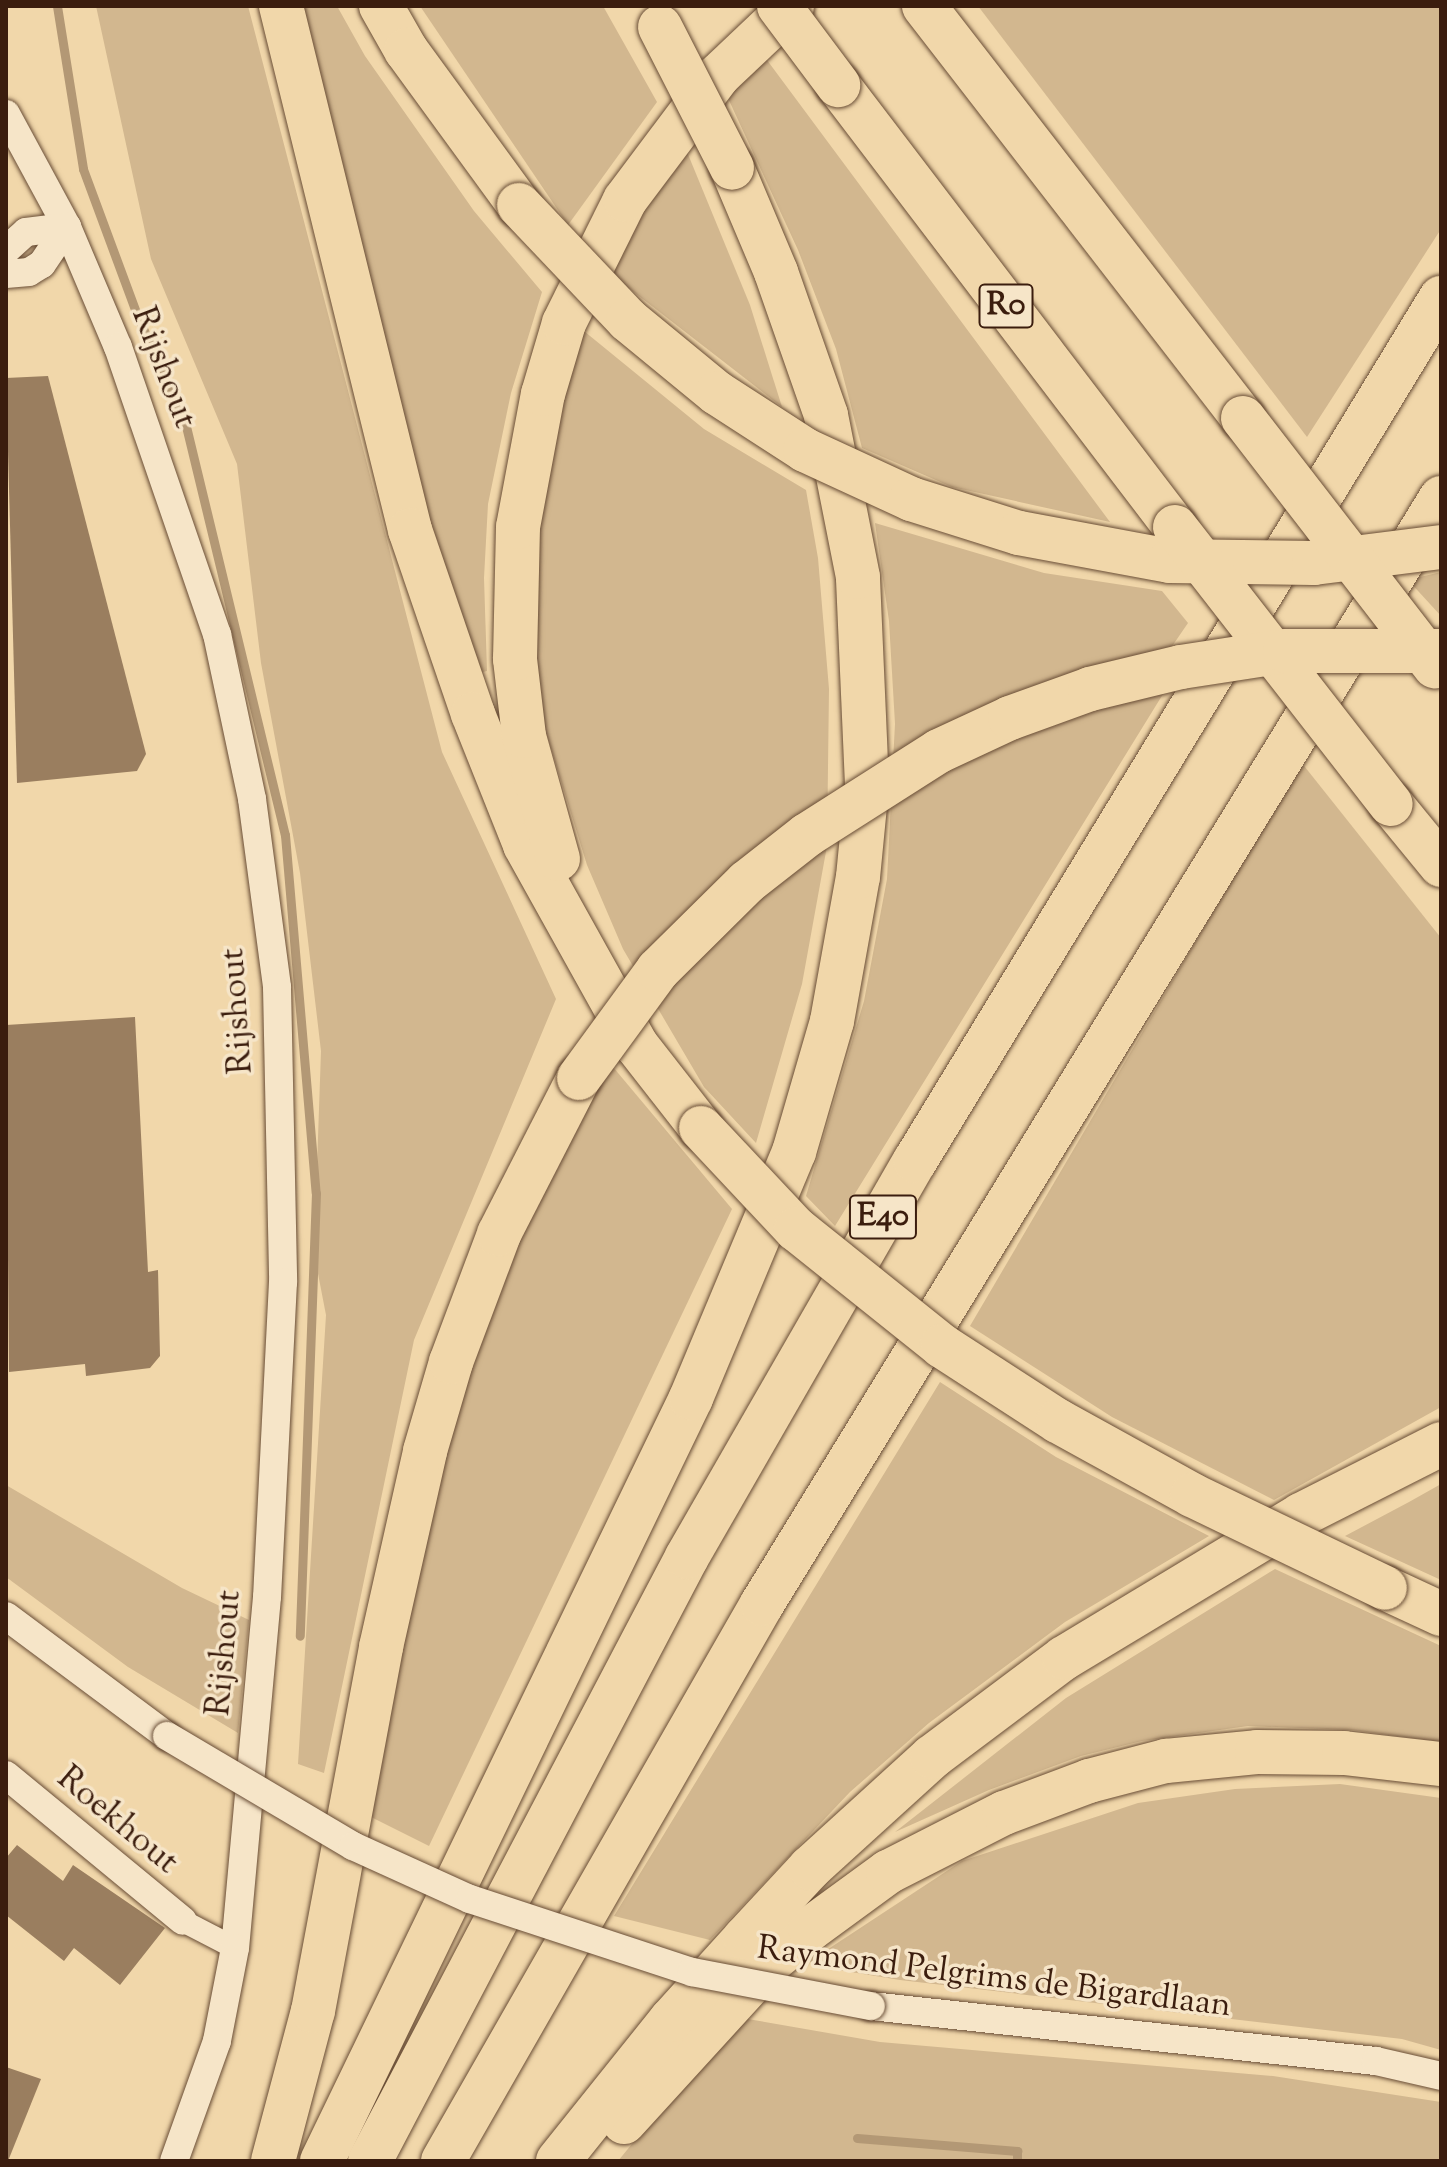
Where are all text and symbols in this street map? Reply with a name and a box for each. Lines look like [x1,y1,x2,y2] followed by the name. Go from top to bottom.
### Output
[978,278,1034,334] road number: R0
[121,302,205,434] street label: Rijshout
[213,947,263,1075] street label: Rijshout
[847,1189,919,1245] road number: E40
[199,1588,251,1718] street label: Rijshout
[48,1759,186,1883] street label: Roekhout
[755,1929,1233,2027] street label: Raymond Pelgrims de Bigardlaan

